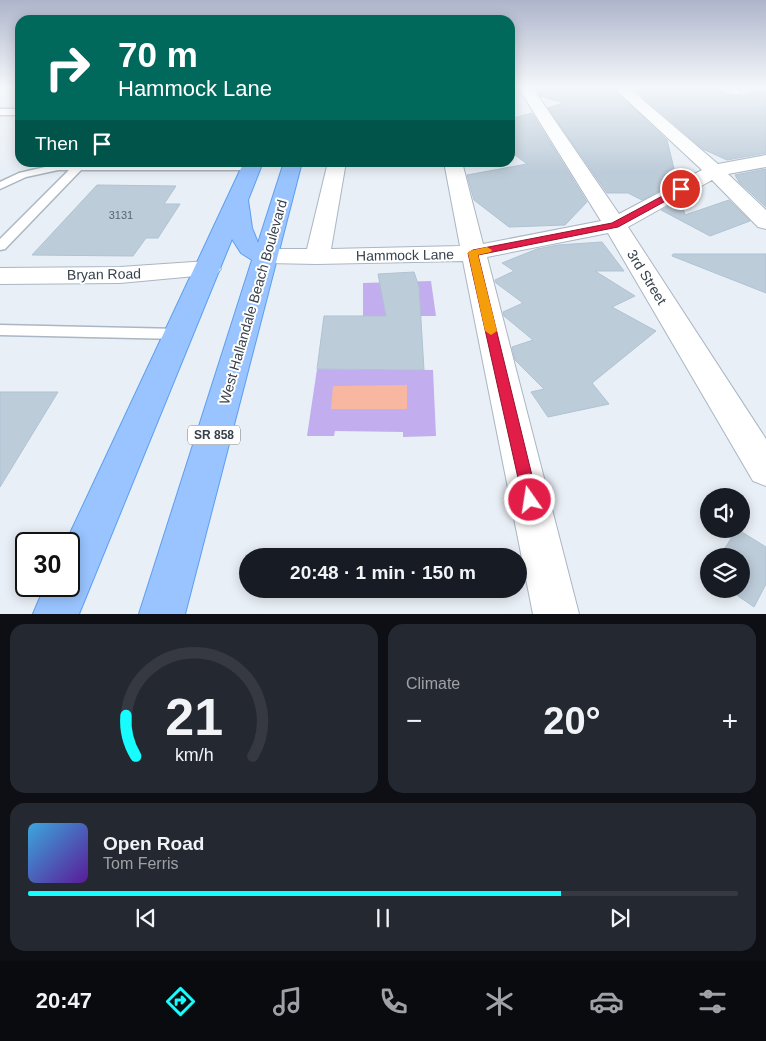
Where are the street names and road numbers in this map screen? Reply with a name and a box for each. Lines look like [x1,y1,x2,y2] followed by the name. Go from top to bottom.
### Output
[216,198,290,406] street label: West Hallandale Beach Boulevard
[356,246,454,264] street label: Hammock Lane
[624,247,670,307] street label: 3rd Street
[67,265,141,283] street label: Bryan Road
[188,426,240,444] road number: SR 858

